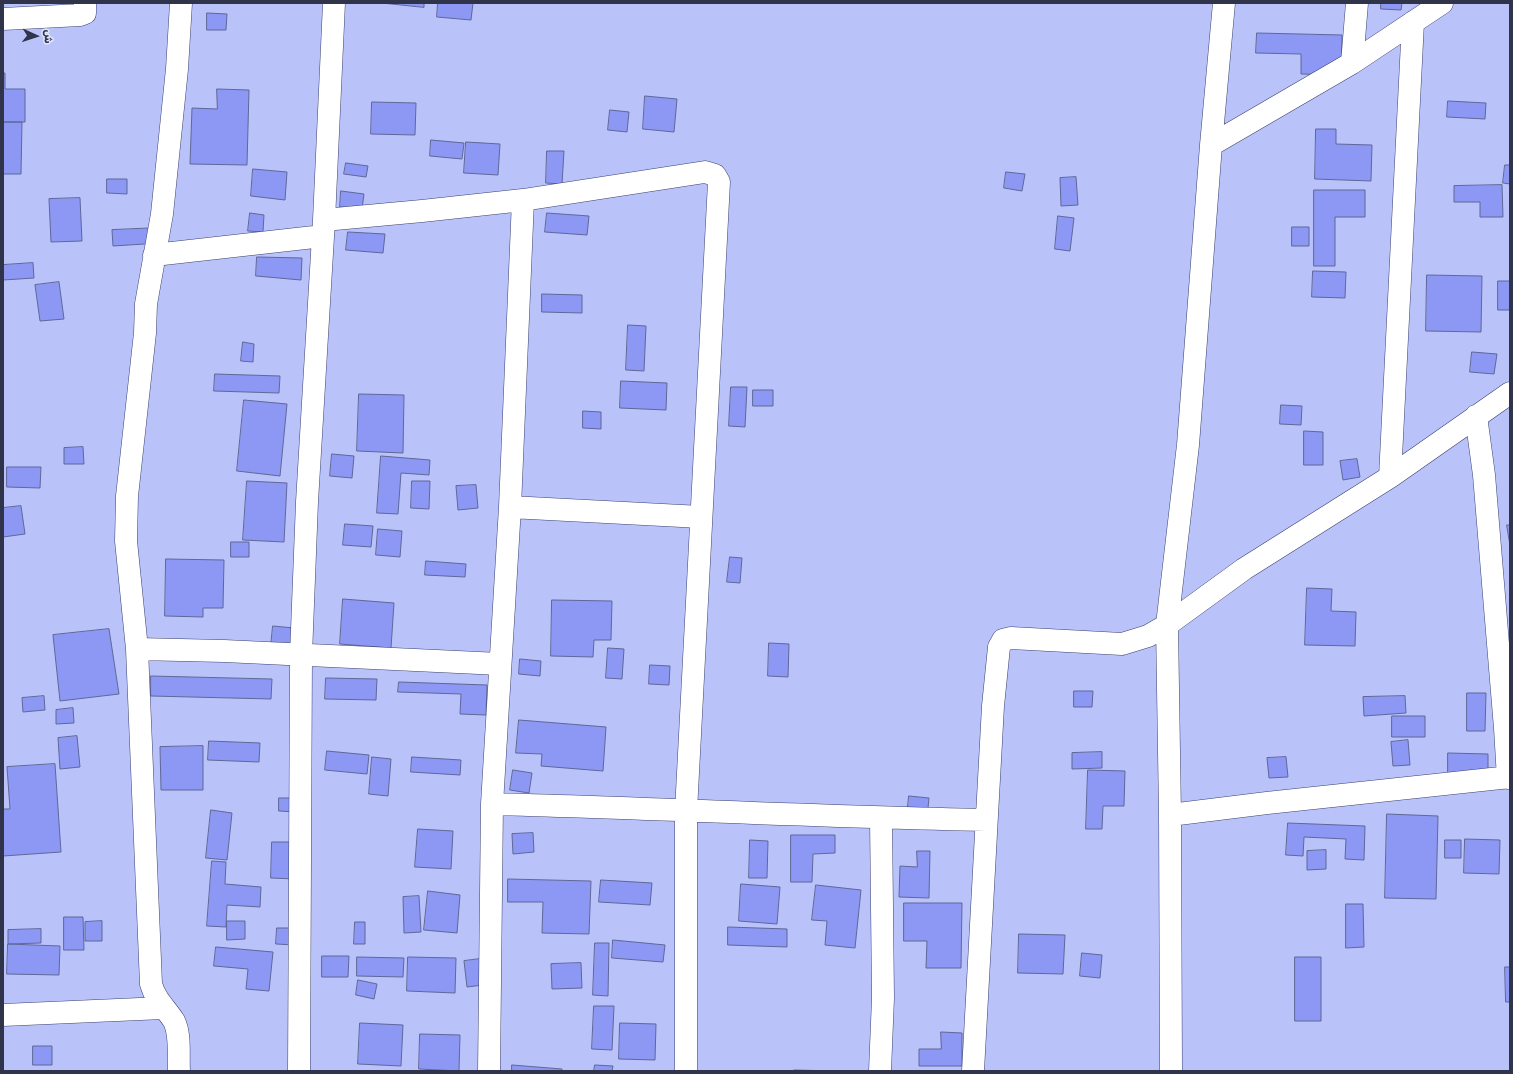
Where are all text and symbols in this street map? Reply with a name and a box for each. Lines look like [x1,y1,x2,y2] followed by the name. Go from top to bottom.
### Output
[16,16,56,56] north arrow
[42,29,55,44] text: ش

